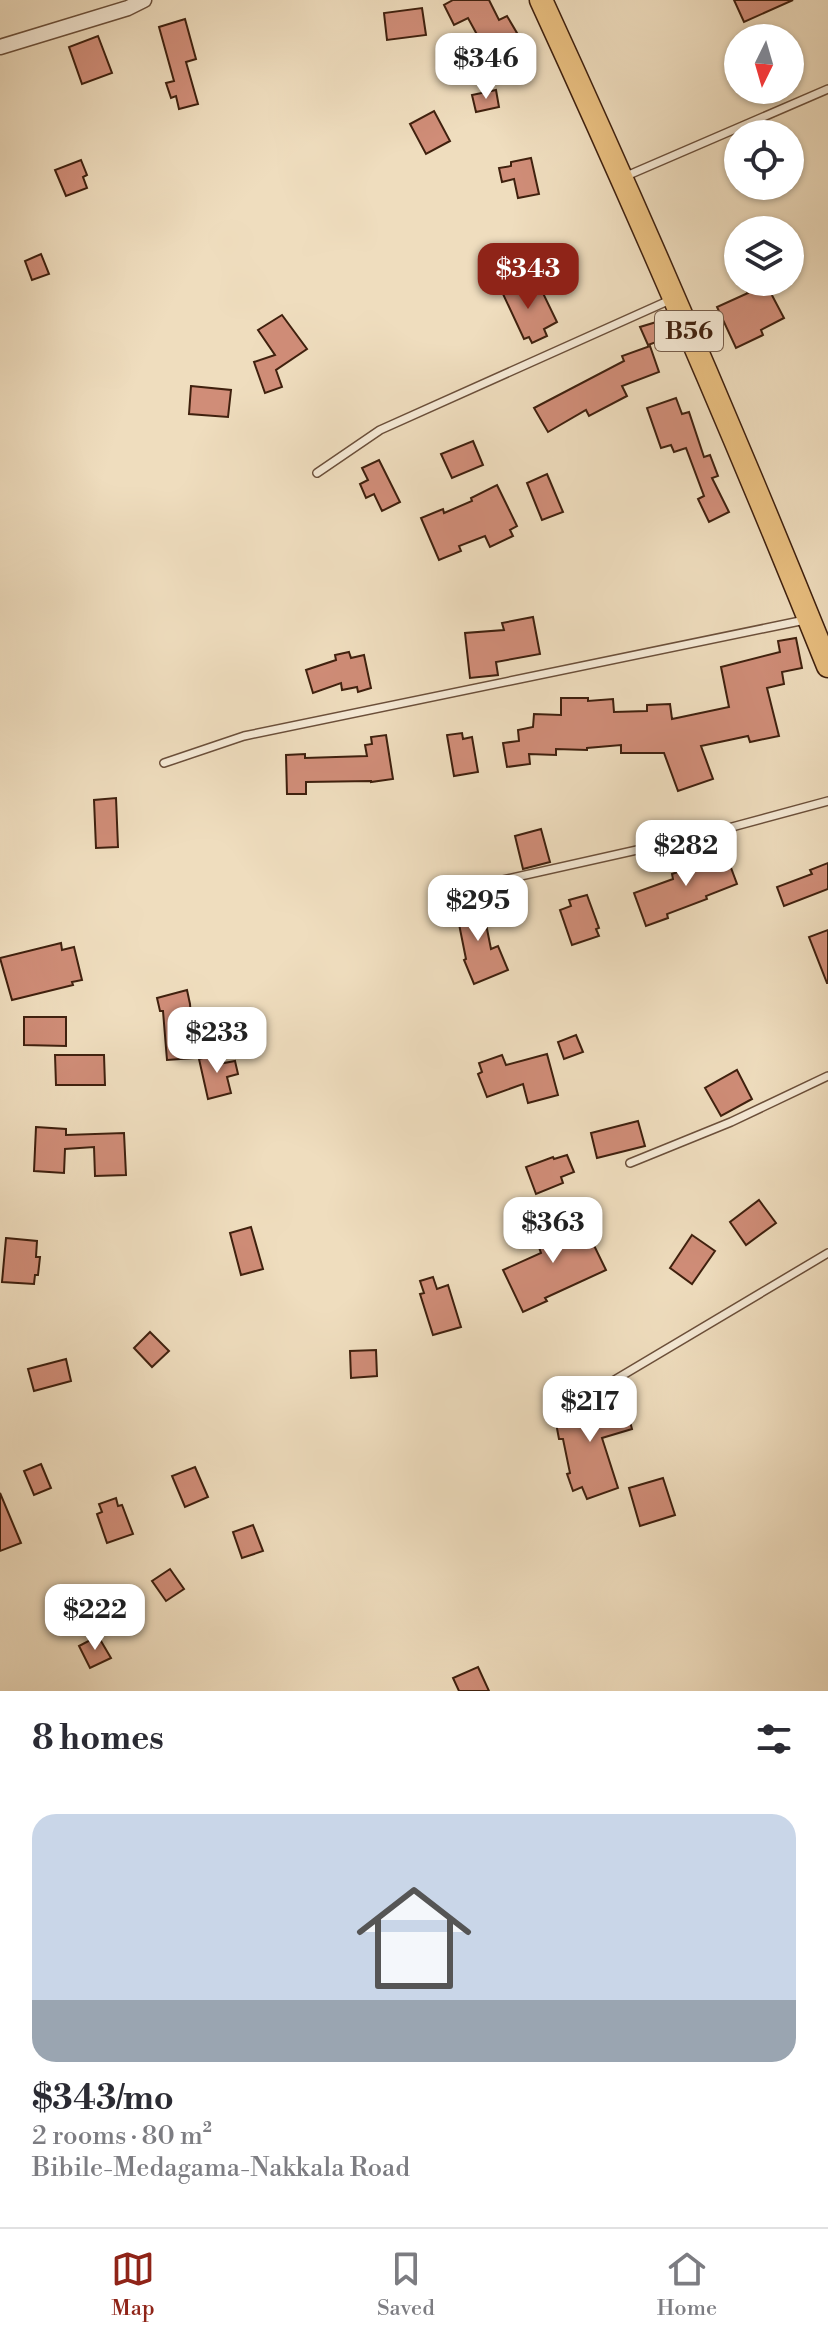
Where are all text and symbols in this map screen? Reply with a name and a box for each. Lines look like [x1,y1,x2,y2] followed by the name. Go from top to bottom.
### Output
[724,24,804,104] north arrow
[724,24,804,296] map controls
[439,33,533,101] pin: $346
[453,43,519,75] text: $346
[724,120,804,200] button: locate
[724,216,804,296] button: layers
[481,243,575,311] pin: $343
[496,253,560,285] text: $343
[655,311,723,351] road number: B56
[639,820,733,888] pin: $282
[654,830,718,862] text: $282
[431,875,525,943] pin: $295
[446,885,510,917] text: $295
[170,1007,264,1075] pin: $233
[186,1017,249,1049] text: $233
[506,1197,600,1265] pin: $363
[521,1207,585,1239] text: $363
[543,1376,637,1444] pin: $217
[561,1386,619,1418] text: $217
[48,1584,142,1652] pin: $222
[63,1594,127,1626] text: $222
[752,1717,796,1761] icon: filters
[32,1718,164,1760] text: 8 homes
[342,1866,486,2010] icon: home
[32,2078,174,2120] text: $343/mo
[32,2120,212,2152] text: 2 rooms · 80 m²
[32,2152,410,2184] text: Bibile-Medagama-Nakkala Road
[111,2247,155,2322] tab: Map
[377,2247,435,2322] tab: Saved
[657,2247,717,2322] tab: Home

